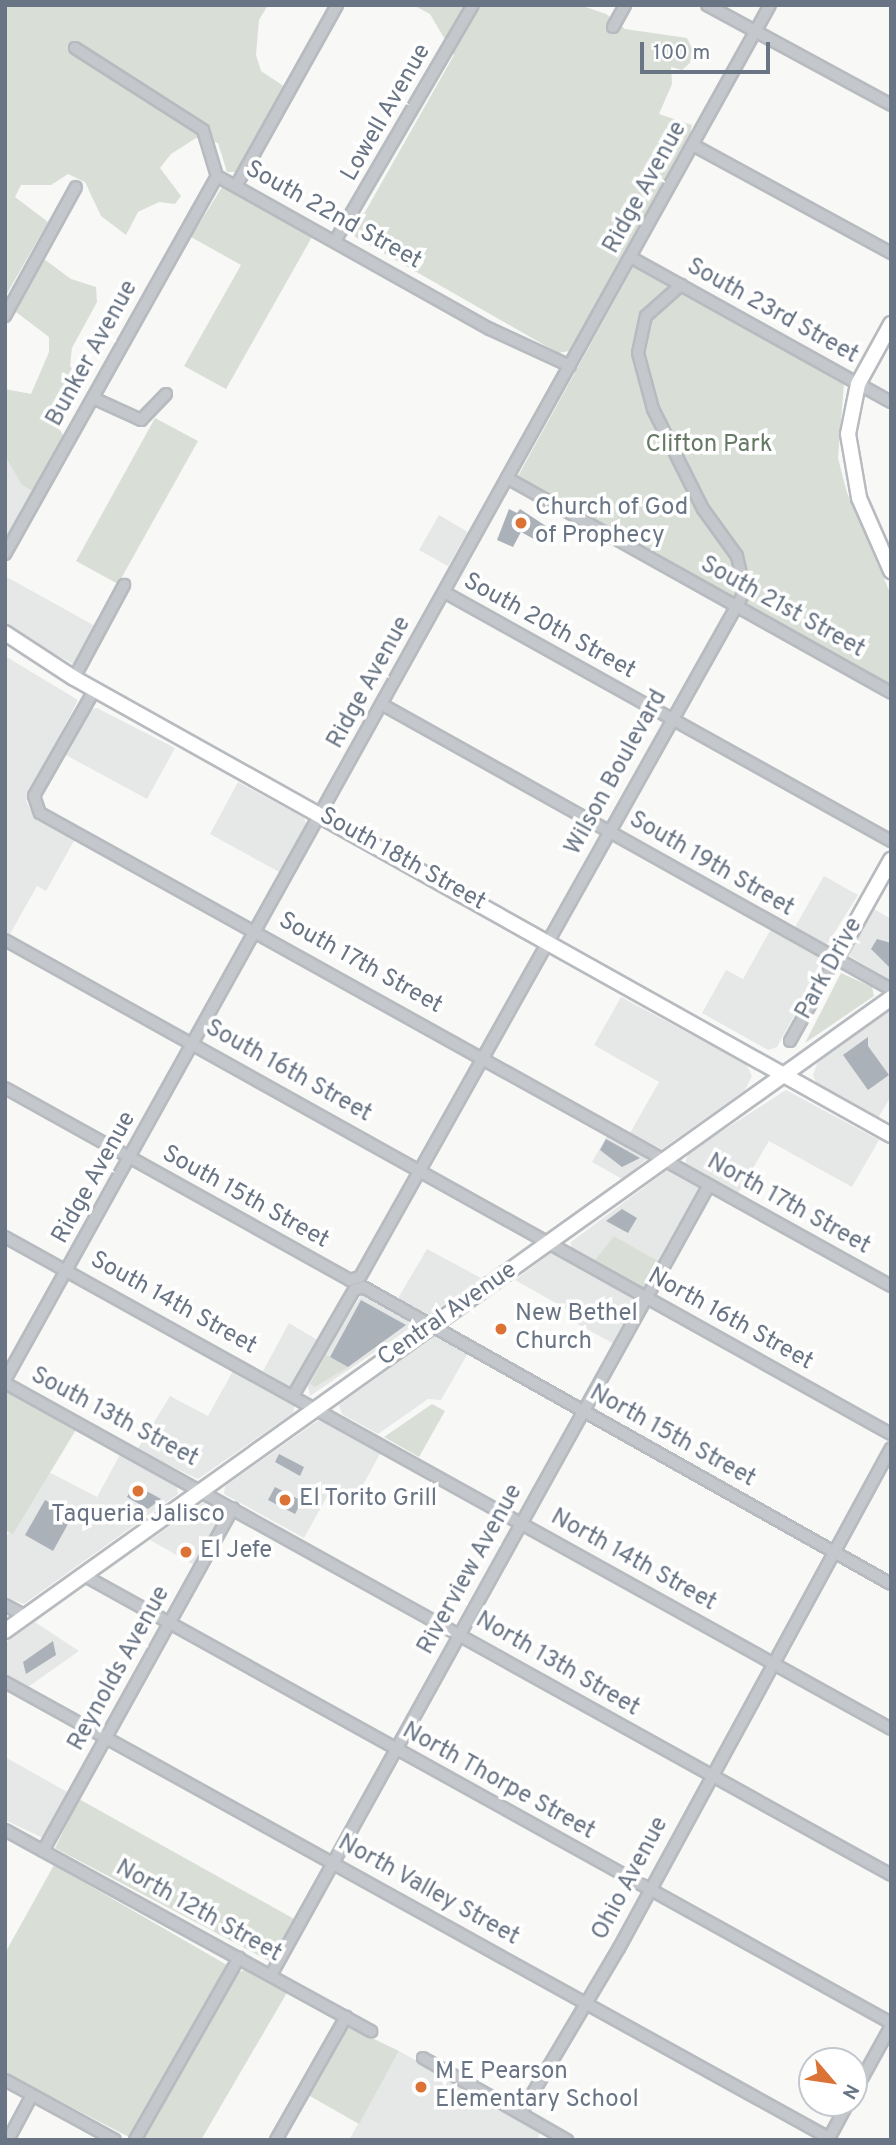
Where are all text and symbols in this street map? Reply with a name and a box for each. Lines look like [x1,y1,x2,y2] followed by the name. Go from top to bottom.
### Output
[644,28,774,72] scale bar
[336,39,438,187] street label: Lowell Avenue
[653,40,710,67] text: 100 m
[598,116,694,260] street label: Ridge Avenue
[240,156,426,276] street label: South 22nd Street
[681,253,863,371] street label: South 23rd Street
[41,276,145,432] street label: Bunker Avenue
[646,432,772,460] park label: Clifton Park
[535,495,688,551] place label: Church of God of Prophecy
[513,515,529,531] marker: Church of God of Prophecy
[695,551,869,665] street label: South 21st Street
[458,568,640,686] street label: South 20th Street
[322,611,418,755] street label: Ridge Avenue
[560,685,674,861] street label: Wilson Boulevard
[314,802,490,918] street label: South 18th Street
[623,806,799,924] street label: South 19th Street
[273,907,447,1021] street label: South 17th Street
[790,913,870,1025] street label: Park Drive
[200,1014,376,1130] street label: South 16th Street
[47,1106,143,1250] street label: Ridge Avenue
[157,1140,333,1256] street label: South 15th Street
[701,1148,875,1262] street label: North 17th Street
[85,1246,261,1362] street label: South 14th Street
[373,1256,523,1374] street label: Central Avenue
[642,1263,818,1377] street label: North 16th Street
[515,1301,638,1357] place label: New Bethel Church
[493,1321,509,1337] marker: New Bethel Church
[25,1362,203,1474] street label: South 13th Street
[584,1379,760,1495] street label: North 15th Street
[412,1479,530,1661] street label: Riverview Avenue
[130,1483,146,1499] marker: Taqueria Jalisco
[299,1486,438,1514] place label: El Torito Grill
[277,1492,293,1508] marker: El Torito Grill
[51,1502,225,1530] place label: Taqueria Jalisco
[545,1504,721,1618] street label: North 14th Street
[200,1538,272,1566] place label: El Jefe
[178,1544,194,1560] marker: El Jefe
[63,1581,177,1757] street label: Reynolds Avenue
[470,1606,644,1724] street label: North 13th Street
[396,1717,600,1847] street label: North Thorpe Street
[586,1812,676,1946] street label: Ohio Avenue
[332,1829,524,1953] street label: North Valley Street
[110,1855,286,1969] street label: North 12th Street
[798,2047,868,2117] north arrow
[435,2059,639,2115] place label: M E Pearson Elementary School
[413,2079,429,2095] marker: M E Pearson Elementary School
[836,2079,863,2103] text: N

